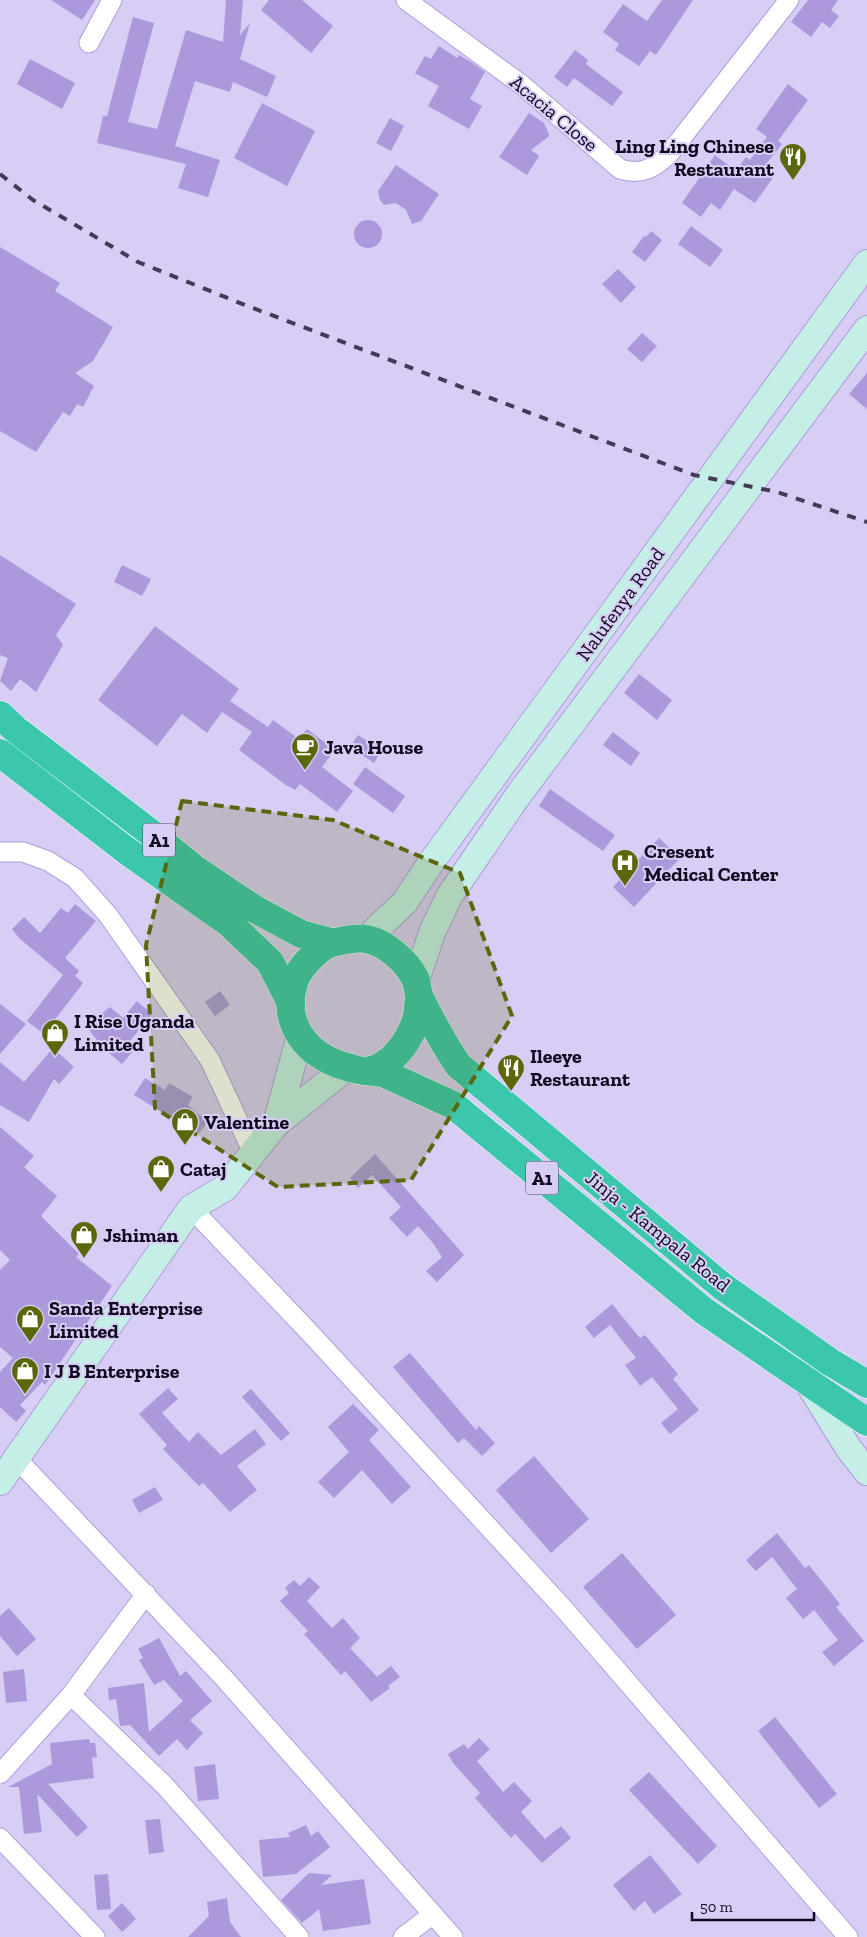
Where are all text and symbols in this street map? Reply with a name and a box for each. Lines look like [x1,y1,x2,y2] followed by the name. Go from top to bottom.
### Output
[505,69,603,157] street label: Acacia Close
[615,134,775,181] place label: Ling Ling Chinese Restaurant
[778,142,808,181] restaurant icon: Ling Ling Chinese Restaurant
[571,543,669,665] street label: Nalufenya Road
[290,732,320,771] cafe icon: Java House
[324,735,423,759] place label: Java House
[143,824,175,856] road number: A1
[644,839,779,886] place label: Cresent Medical Center
[610,848,640,887] hospital icon: Cresent Medical Center
[74,1009,195,1056] place label: I Rise Uganda Limited
[40,1018,70,1057] shop icon: I Rise Uganda Limited
[530,1044,631,1091] place label: Ileeye Restaurant
[496,1053,526,1092] restaurant icon: Ileeye Restaurant
[170,1107,200,1146] shop icon: Valentine
[204,1110,289,1134] place label: Valentine
[146,1154,176,1193] shop icon: Cataj
[180,1157,226,1181] place label: Cataj
[526,1162,558,1194] road number: A1
[581,1165,735,1297] street label: Jinja - Kampala Road
[69,1220,99,1259] shop icon: Jshiman
[103,1223,179,1247] place label: Jshiman
[49,1296,203,1343] place label: Sanda Enterprise Limited
[15,1304,45,1343] shop icon: Sanda Enterprise Limited
[10,1356,40,1395] shop icon: I J B Enterprise
[44,1359,180,1383] place label: I J B Enterprise
[692,1890,814,1922] scale bar
[700,1898,733,1916] text: 50 m

